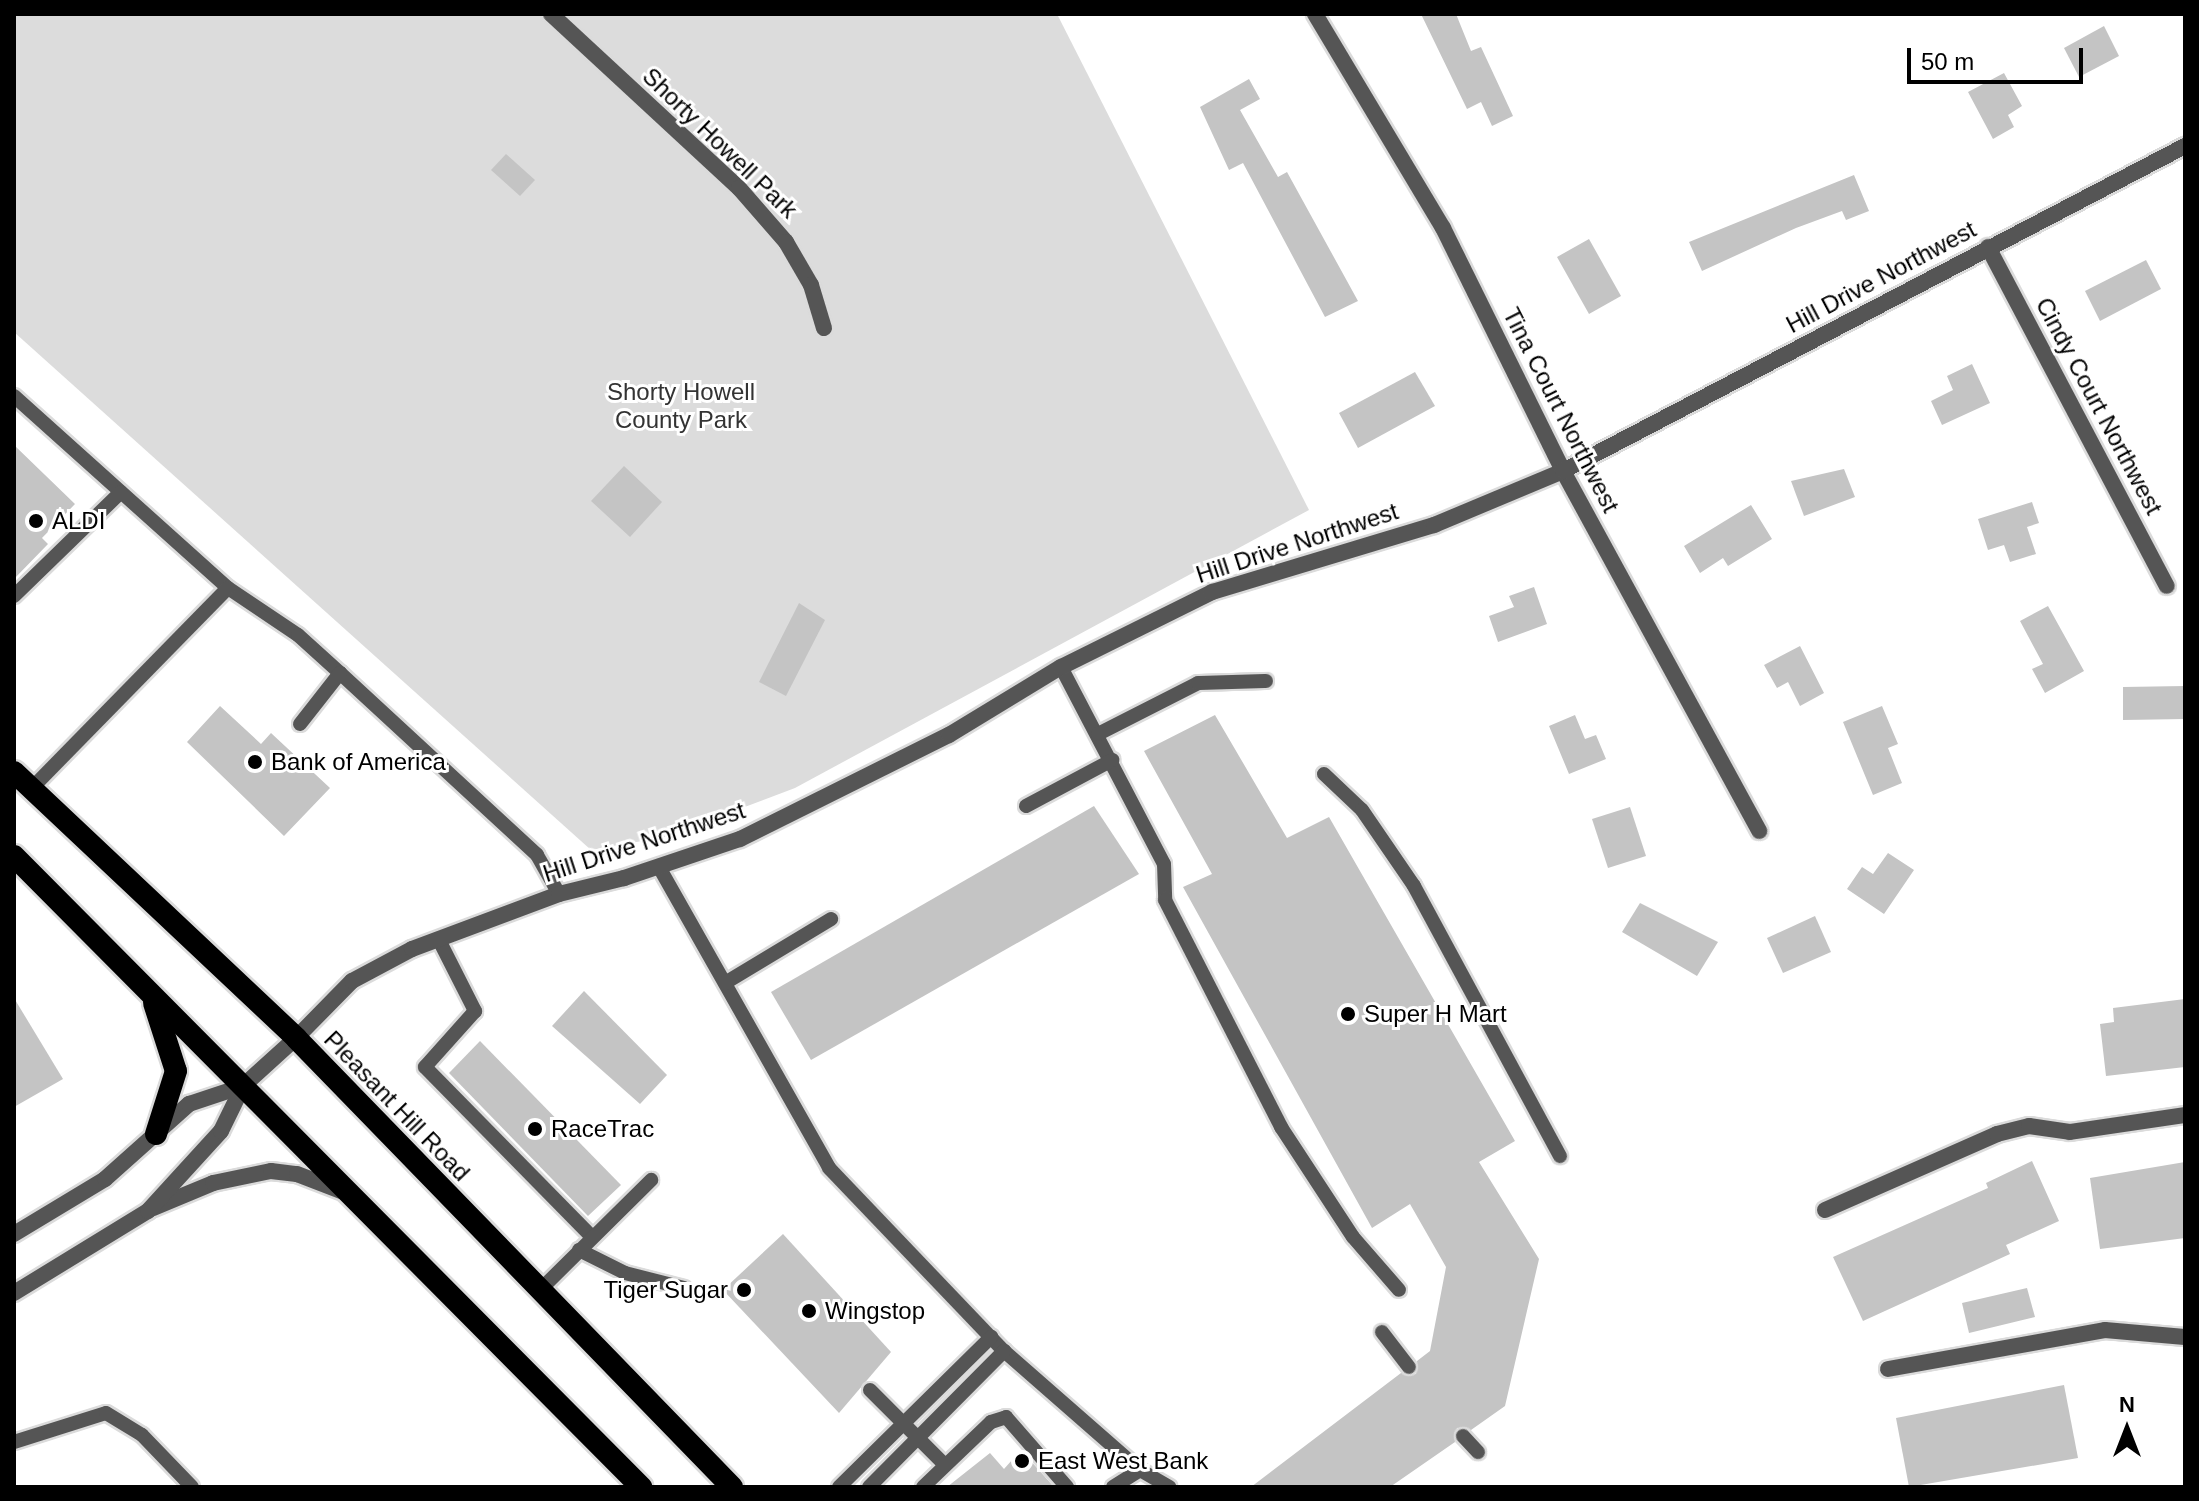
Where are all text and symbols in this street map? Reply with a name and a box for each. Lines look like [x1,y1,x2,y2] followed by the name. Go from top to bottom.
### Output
[1911,32,2087,82] scale bar
[1921,48,1974,75] text: 50 m
[637,62,803,224] street label: Shorty Howell Park
[1781,215,1981,339] street label: Hill Drive Northwest
[2030,293,2168,519] street label: Cindy Court Northwest
[1497,303,1625,517] street label: Tina Court Northwest
[607,378,755,434] park label: Shorty Howell County Park
[1192,497,1402,589] street label: Hill Drive Northwest
[52,507,105,535] place label: ALDI
[27,512,45,530] marker: ALDI
[271,748,447,776] place label: Bank of America
[246,753,264,771] marker: Bank of America
[539,796,749,888] street label: Hill Drive Northwest
[1364,1000,1507,1028] place label: Super H Mart
[1339,1005,1357,1023] marker: Super H Mart
[318,1025,476,1187] street label: Pleasant Hill Road
[551,1115,654,1143] place label: RaceTrac
[526,1120,544,1138] marker: RaceTrac
[604,1276,728,1304] place label: Tiger Sugar
[735,1281,753,1299] marker: Tiger Sugar
[825,1297,925,1325] place label: Wingstop
[800,1302,818,1320] marker: Wingstop
[2087,1389,2167,1469] north arrow
[2119,1392,2135,1417] text: N
[1038,1447,1208,1475] place label: East West Bank
[1013,1452,1031,1470] marker: East West Bank

